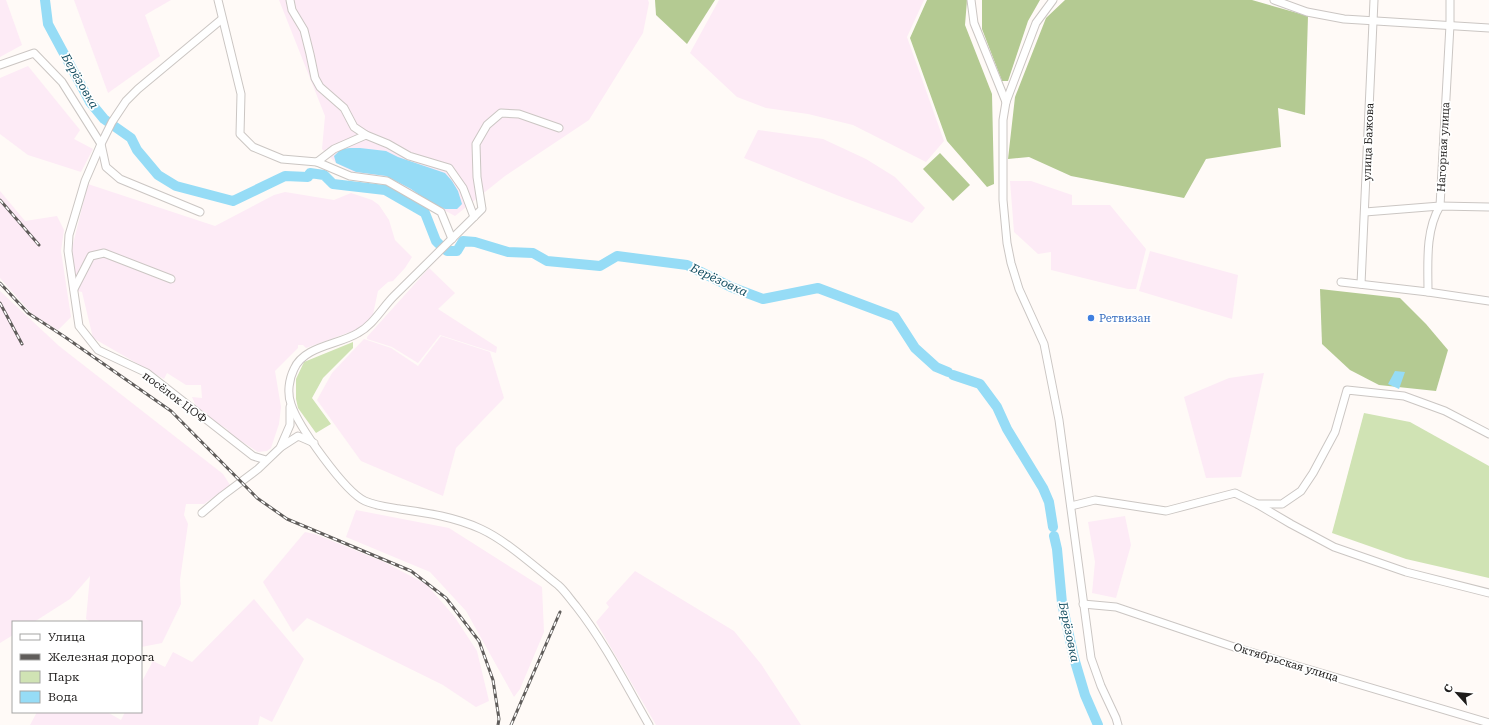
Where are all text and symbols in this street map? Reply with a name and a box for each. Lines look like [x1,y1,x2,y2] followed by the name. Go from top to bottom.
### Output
[58,50,101,111] water label: Берёзовка
[1435,102,1452,192] street label: Нагорная улица
[1361,103,1376,181] street label: улица Бажова
[687,260,750,299] water label: Берёзовка
[1099,312,1151,325] place label: Ретвизан
[1086,313,1096,323] marker: Ретвизан
[140,369,210,426] street label: посёлок ЦОФ
[1056,600,1082,663] water label: Берёзовка
[12,621,142,713] legend
[48,630,86,644] text: Улица
[1232,640,1340,685] street label: Октябрьская улица
[48,650,155,664] text: Железная дорога
[48,670,80,684] text: Парк
[1437,673,1477,713] north arrow
[1441,682,1456,695] text: С
[48,690,78,704] text: Вода

